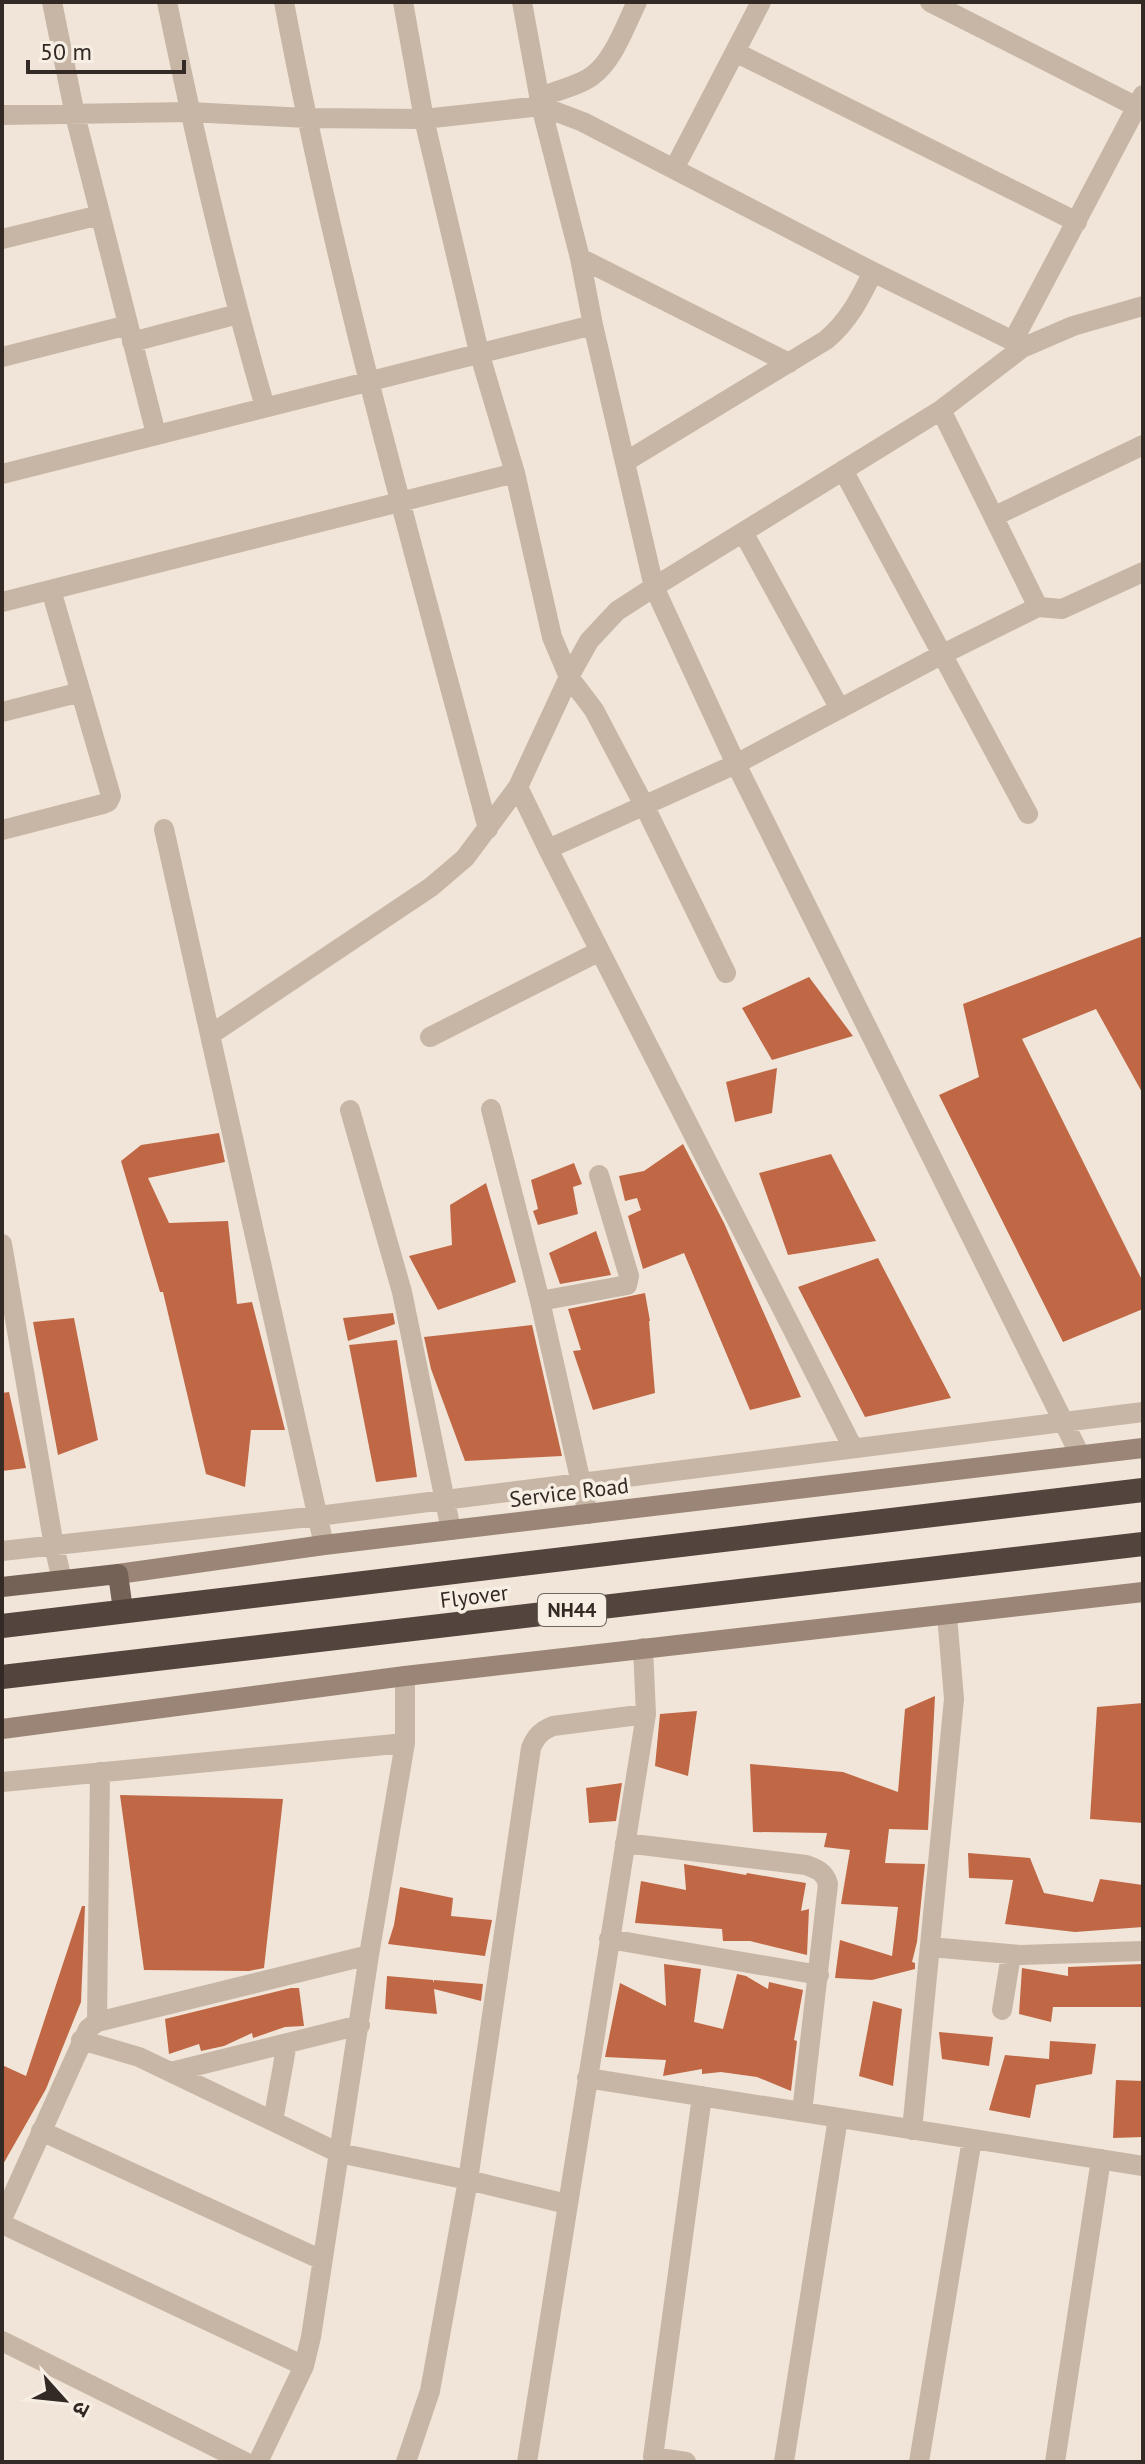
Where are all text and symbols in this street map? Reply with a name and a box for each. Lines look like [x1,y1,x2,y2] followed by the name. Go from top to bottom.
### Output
[28,24,184,74] scale bar
[40,36,92,67] text: 50 m
[508,1471,630,1513] street label: Service Road
[438,1578,510,1614] street label: Flyover
[538,1594,606,1626] road number: NH44
[24,2360,104,2440] north arrow
[66,2397,97,2422] text: उ

